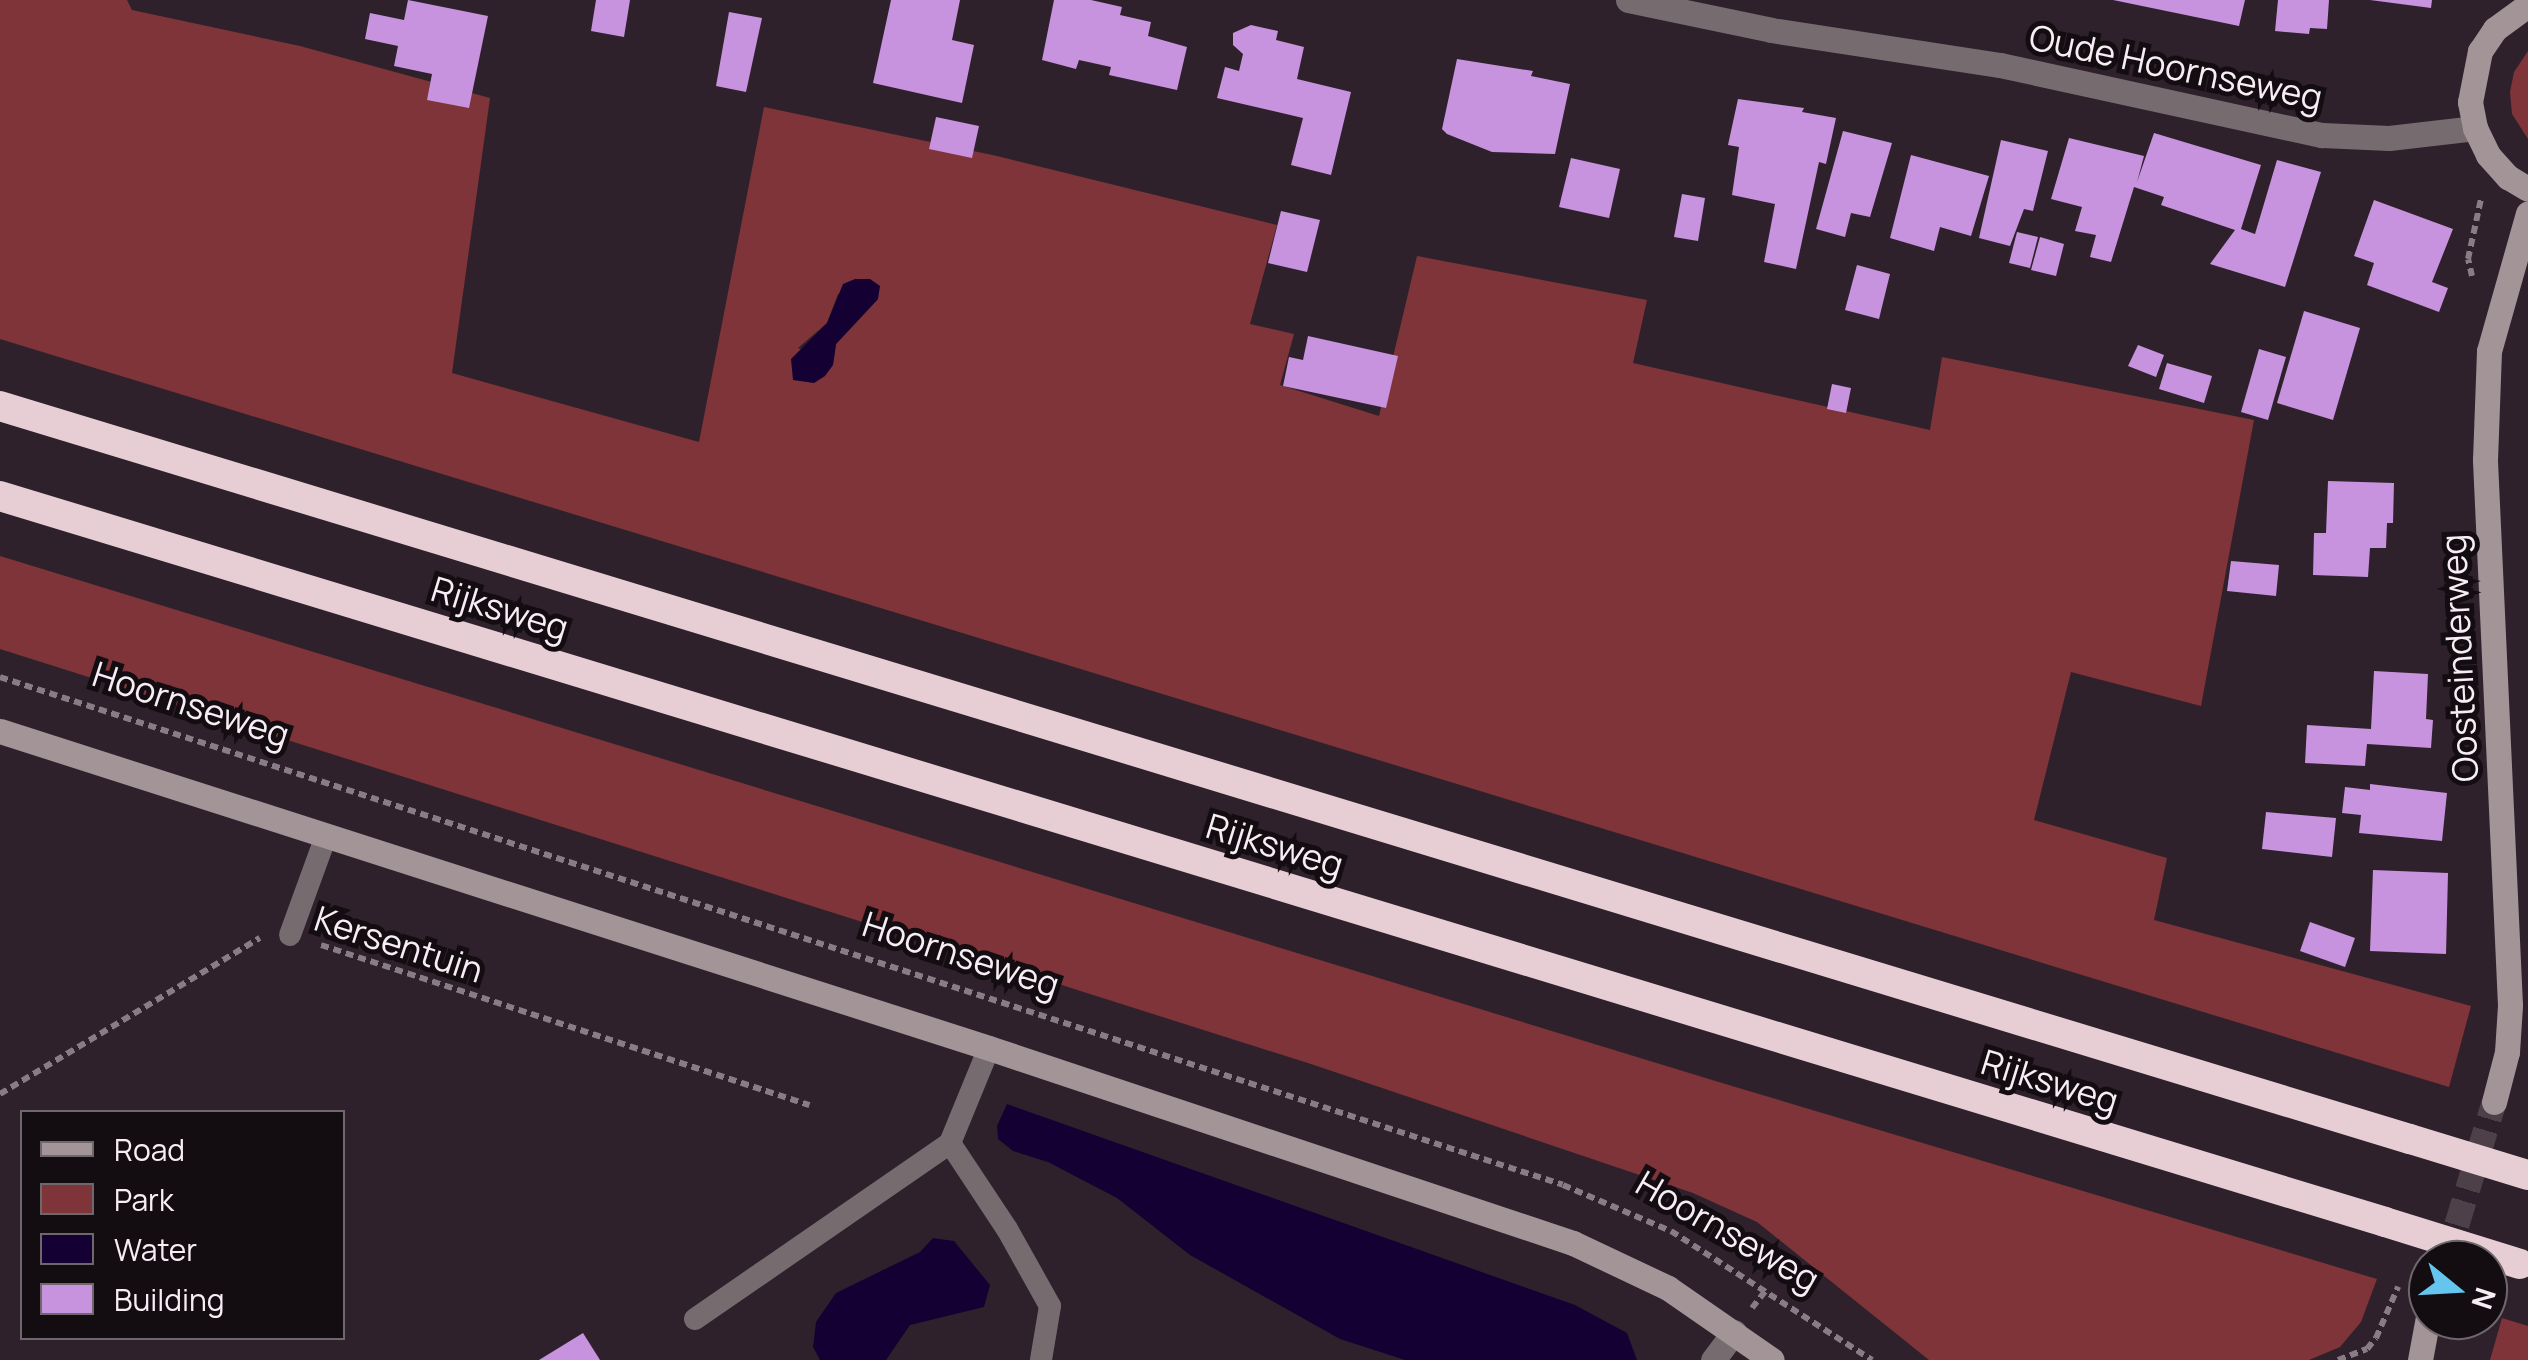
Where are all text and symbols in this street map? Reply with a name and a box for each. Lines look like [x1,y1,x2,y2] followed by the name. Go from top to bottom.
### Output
[2026,15,2326,119] street label: Oude Hoornseweg
[2432,533,2486,783] street label: Oosteinderweg
[426,567,574,649] street label: Rijksweg
[87,652,295,756] street label: Hoornseweg
[1201,804,1349,886] street label: Rijksweg
[309,897,489,991] street label: Kersentuin
[857,902,1065,1006] street label: Hoornseweg
[1976,1040,2124,1122] street label: Rijksweg
[20,1110,345,1340] legend
[114,1129,185,1170] text: Road
[1629,1162,1827,1300] street label: Hoornseweg
[114,1179,174,1220] text: Park
[114,1229,197,1270] text: Water
[2408,1240,2508,1340] north arrow
[114,1279,225,1320] text: Building
[2463,1283,2506,1314] text: N

